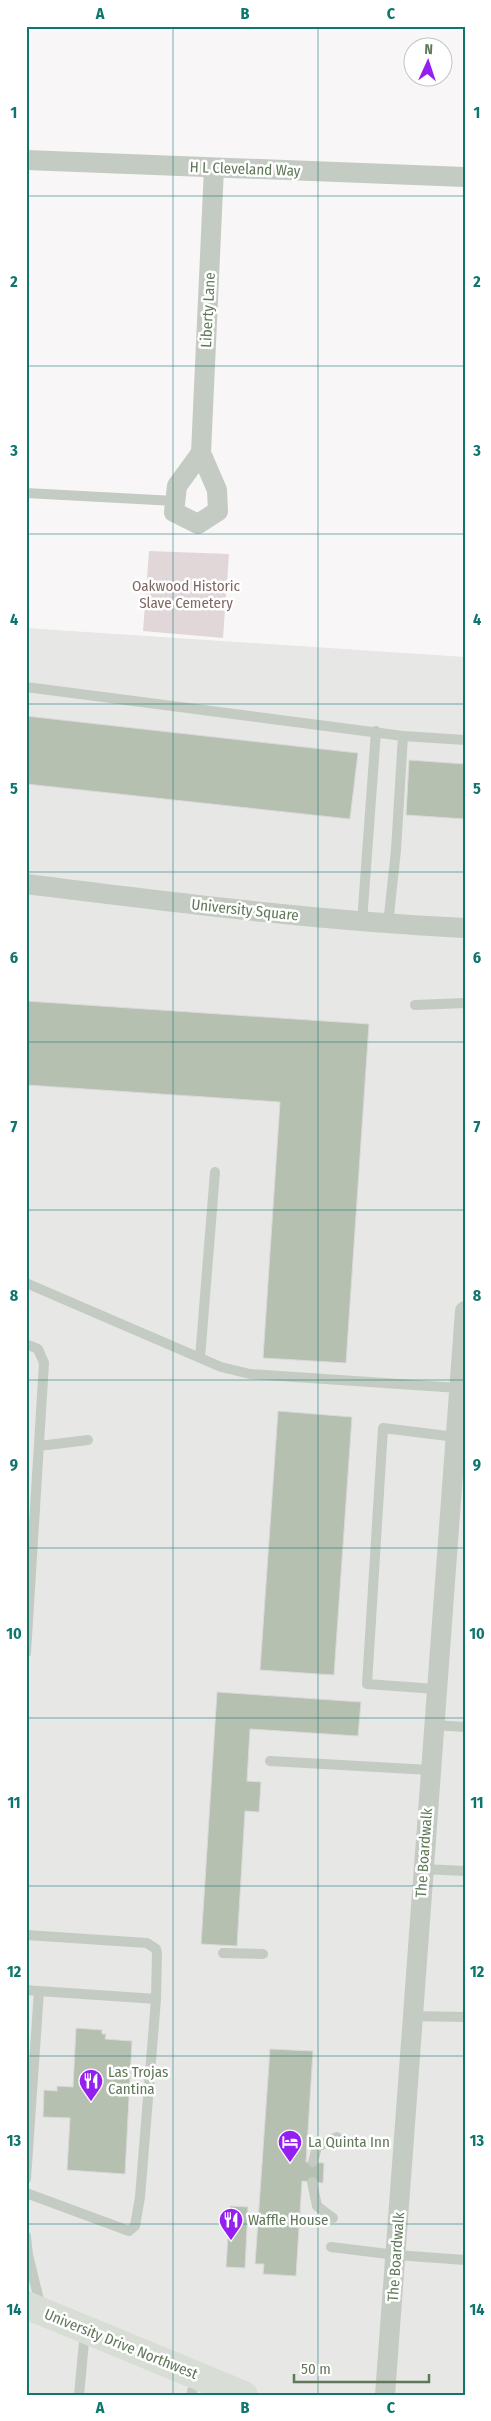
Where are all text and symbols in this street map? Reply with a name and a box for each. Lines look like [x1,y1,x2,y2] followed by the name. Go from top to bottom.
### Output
[95,4,105,23] text: A
[241,4,250,23] text: B
[387,4,396,23] text: C
[404,38,454,88] north arrow
[424,41,433,58] text: N
[11,103,17,122] text: 1
[474,103,480,122] text: 1
[189,158,301,180] street label: H L Cleveland Way
[9,272,18,291] text: 2
[197,272,219,348] street label: Liberty Lane
[472,272,481,291] text: 2
[9,441,18,460] text: 3
[472,441,481,460] text: 3
[132,577,241,612] park label: Oakwood Historic Slave Cemetery
[10,610,18,629] text: 4
[473,610,481,629] text: 4
[10,779,18,798] text: 5
[473,779,481,798] text: 5
[190,895,300,925] street label: University Square
[10,948,18,967] text: 6
[473,948,481,967] text: 6
[11,1117,18,1136] text: 7
[474,1117,481,1136] text: 7
[10,1286,19,1305] text: 8
[473,1286,482,1305] text: 8
[10,1455,18,1474] text: 9
[473,1455,481,1474] text: 9
[6,1624,22,1643] text: 10
[469,1624,485,1643] text: 10
[7,1793,21,1812] text: 11
[470,1793,484,1812] text: 11
[412,1808,436,1898] street label: The Boardwalk
[7,1962,22,1981] text: 12
[470,1962,485,1981] text: 12
[108,2063,168,2098] place label: Las Trojas Cantina
[78,2068,104,2102] restaurant icon: Las Trojas Cantina
[277,2129,303,2163] hotel icon: La Quinta Inn
[7,2131,22,2150] text: 13
[470,2131,485,2150] text: 13
[308,2133,390,2151] place label: La Quinta Inn
[218,2207,244,2241] restaurant icon: Waffle House
[248,2211,328,2229] place label: Waffle House
[384,2212,408,2302] street label: The Boardwalk
[7,2300,22,2319] text: 14
[470,2300,485,2319] text: 14
[42,2305,200,2383] street label: University Drive Northwest
[294,2351,428,2383] scale bar
[301,2360,331,2378] text: 50 m
[95,2398,105,2417] text: A
[241,2398,250,2417] text: B
[387,2398,396,2417] text: C

